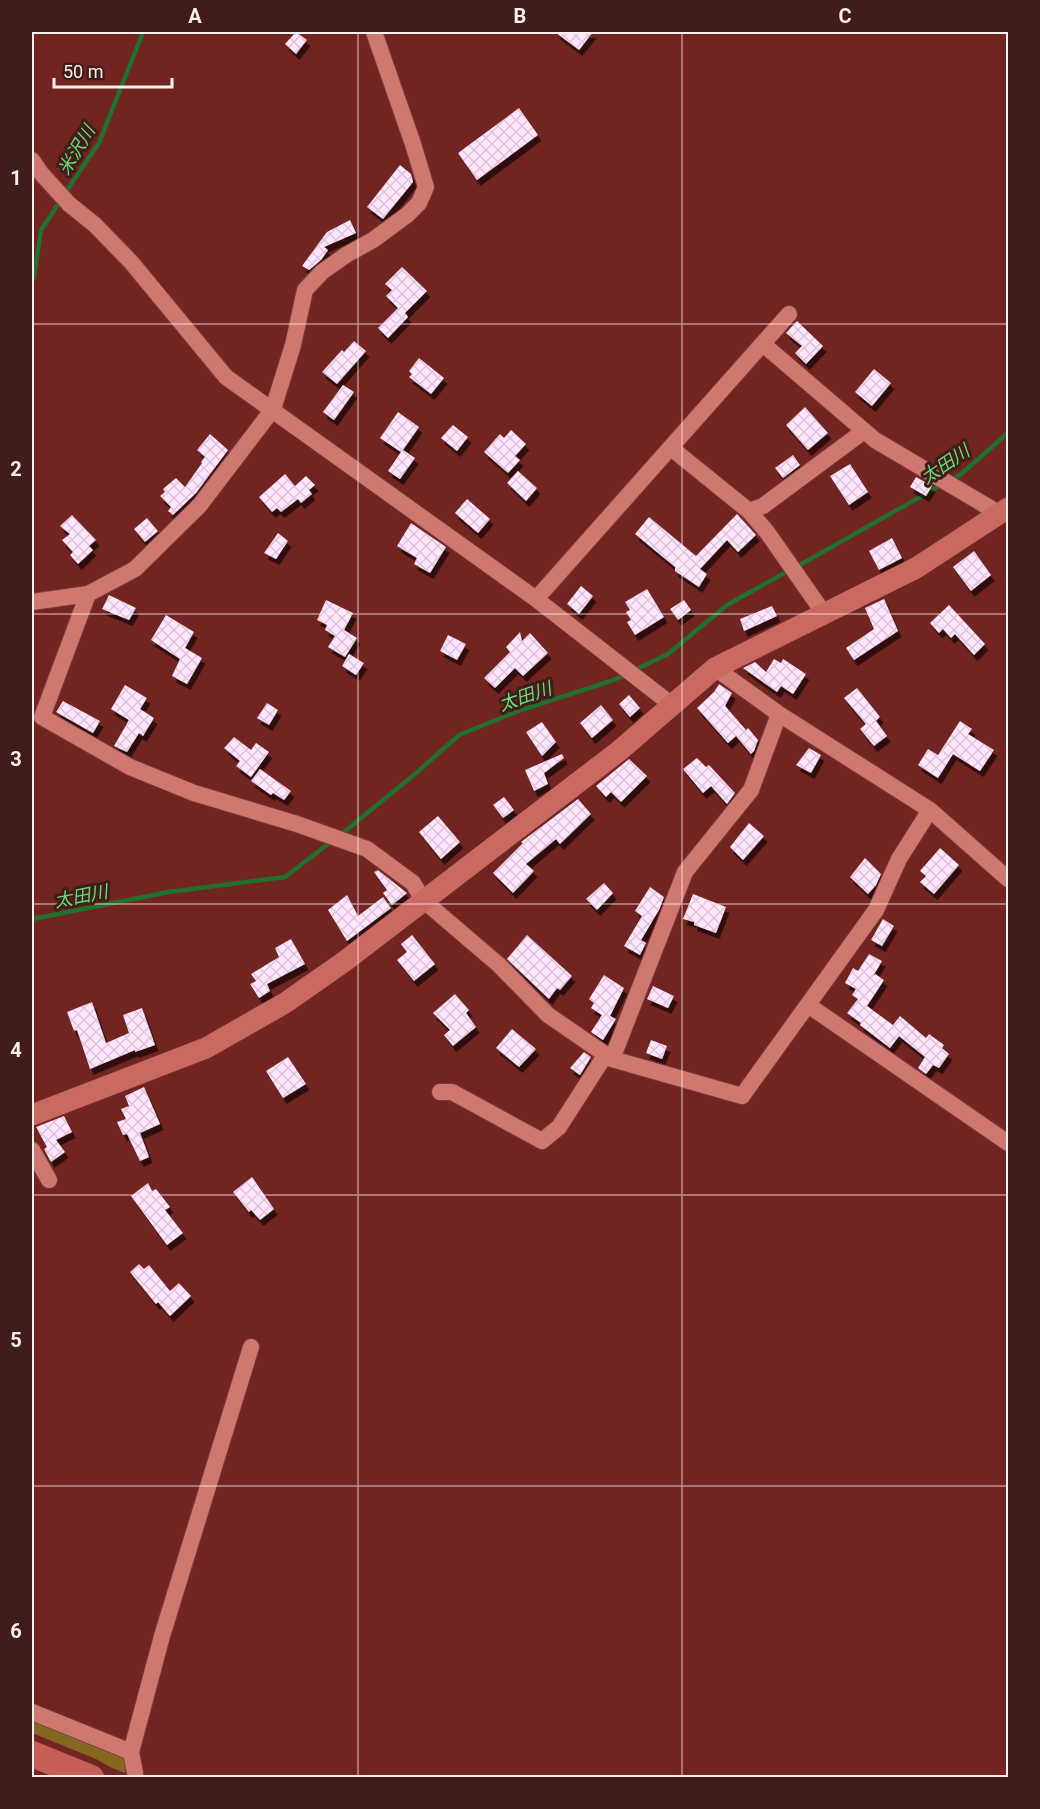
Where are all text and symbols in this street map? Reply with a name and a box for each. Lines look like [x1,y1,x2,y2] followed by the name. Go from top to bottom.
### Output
[188,4,202,28] text: A
[514,4,526,28] text: B
[838,4,852,28] text: C
[54,51,172,89] scale bar
[63,61,103,82] text: 50 m
[53,120,100,179] water label: 米沢川
[10,166,22,190] text: 1
[917,439,975,488] water label: 太田川
[10,457,22,481] text: 2
[496,677,556,715] water label: 太田川
[10,747,22,771] text: 3
[52,880,111,911] water label: 太田川
[10,1038,22,1062] text: 4
[10,1328,22,1352] text: 5
[10,1619,22,1643] text: 6

